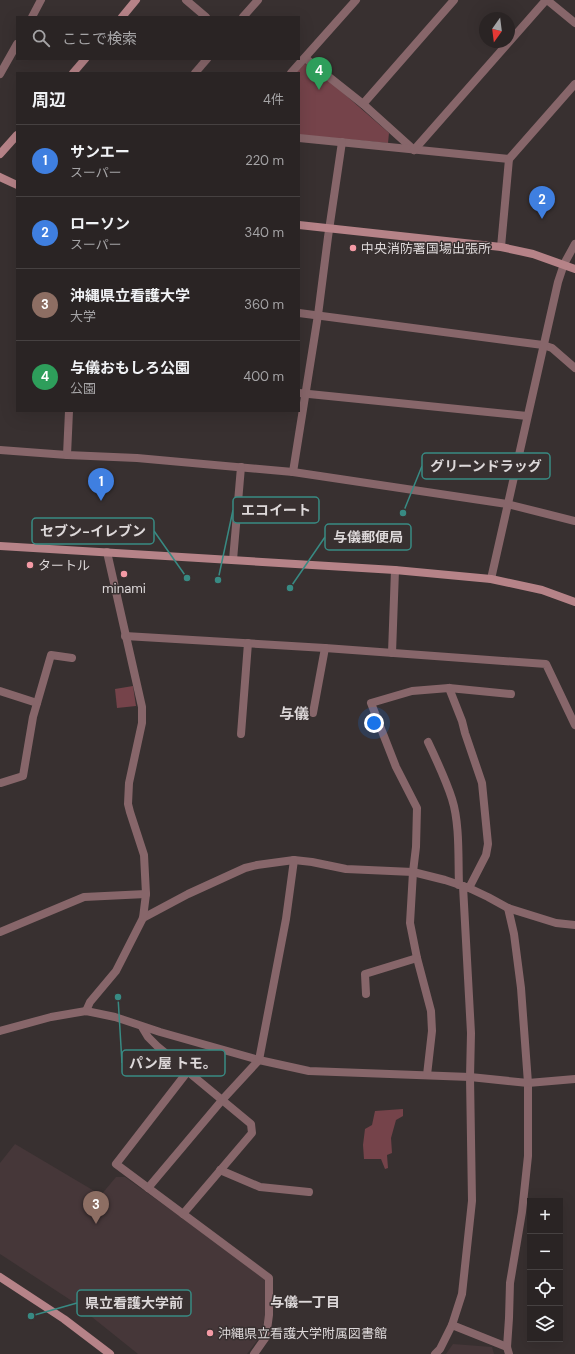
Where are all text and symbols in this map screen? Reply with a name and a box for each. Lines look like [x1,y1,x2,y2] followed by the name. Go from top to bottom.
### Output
[479,12,515,48] north arrow
[16,16,300,60] search box
[30,27,52,49] icon: search
[62,29,137,49] text: ここで検索
[306,57,332,90] pin: 4
[32,89,66,111] text: 周辺
[263,91,284,108] text: 4件
[70,142,130,162] text: サンエー
[43,152,47,169] text: 1
[245,152,284,169] text: 220 m
[70,164,122,181] text: スーパー
[529,186,555,219] pin: 2
[70,214,130,234] text: ローソン
[41,224,49,241] text: 2
[244,224,284,241] text: 340 m
[70,236,122,253] text: スーパー
[361,240,491,257] place label: 中央消防署国場出張所
[348,243,358,253] marker: 中央消防署国場出張所
[70,286,190,306] text: 沖縄県立看護大学
[41,296,49,313] text: 3
[244,296,284,313] text: 360 m
[70,308,96,325] text: 大学
[70,358,190,378] text: 与儀おもしろ公園
[41,368,49,385] text: 4
[243,368,284,385] text: 400 m
[70,380,96,397] text: 公園
[422,453,550,479] callout: グリーンドラッグ
[430,457,542,475] text: グリーンドラッグ
[88,468,114,501] pin: 1
[233,497,319,523] callout: エコイート
[241,501,311,519] text: エコイート
[32,518,154,544] callout: セブン-イレブン
[40,522,146,540] text: セブン-イレブン
[325,524,411,550] callout: 与儀郵便局
[333,528,403,546] text: 与儀郵便局
[38,557,90,574] place label: タートル
[25,560,35,570] marker: タートル
[119,569,129,579] marker: minami
[102,580,146,597] place label: minami
[279,704,309,724] district label: 与儀
[364,713,384,733] your location
[122,1050,225,1076] callout: パン屋 トモ。
[129,1054,217,1072] text: パン屋 トモ。
[83,1191,109,1224] pin: 3
[527,1198,563,1342] map controls
[527,1198,563,1234] button: +
[527,1234,563,1270] button: −
[527,1270,563,1306] button: locate
[77,1290,191,1316] callout: 県立看護大学前
[270,1293,340,1311] district label: 与儀一丁目
[85,1294,183,1312] text: 県立看護大学前
[527,1306,563,1342] button: layers
[218,1325,387,1342] place label: 沖縄県立看護大学附属図書館
[205,1328,215,1338] marker: 沖縄県立看護大学附属図書館

